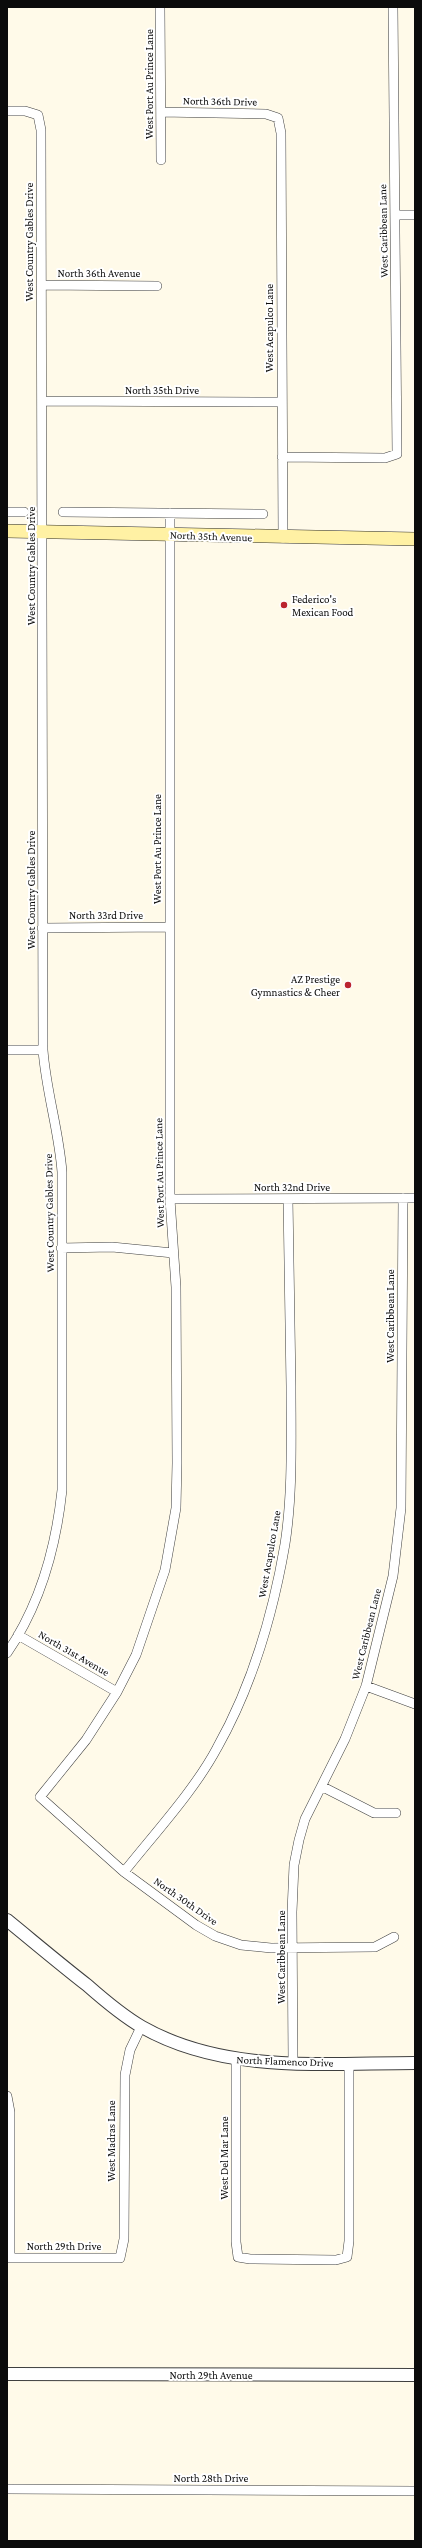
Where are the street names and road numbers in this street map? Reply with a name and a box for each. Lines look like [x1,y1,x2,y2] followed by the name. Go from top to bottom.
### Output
[143,29,155,139] street label: West Port Au Prince Lane
[183,94,257,108] street label: North 36th Drive
[23,183,36,301] street label: West Country Gables Drive
[376,184,390,278] street label: West Caribbean Lane
[58,267,141,279] street label: North 36th Avenue
[263,284,276,372] street label: West Acapulco Lane
[125,384,199,396] street label: North 35th Drive
[25,507,38,625] street label: West Country Gables Drive
[170,529,253,543] street label: North 35th Avenue
[151,794,163,904] street label: West Port Au Prince Lane
[25,831,38,949] street label: West Country Gables Drive
[69,909,143,921] street label: North 33rd Drive
[152,1118,166,1228] street label: West Port Au Prince Lane
[42,1153,57,1272] street label: West Country Gables Drive
[254,1181,330,1193] street label: North 32nd Drive
[384,1269,396,1363] street label: West Caribbean Lane
[255,1509,284,1599] street label: West Acapulco Lane
[349,1587,383,1681] street label: West Caribbean Lane
[37,1628,112,1678] street label: North 31st Avenue
[152,1875,220,1928] street label: North 30th Drive
[275,1910,287,2004] street label: West Caribbean Lane
[236,2053,334,2069] street label: North Flamenco Drive
[105,2100,117,2182] street label: West Madras Lane
[218,2116,230,2200] street label: West Del Mar Lane
[27,2240,101,2252] street label: North 29th Drive
[170,2369,253,2381] street label: North 29th Avenue
[174,2472,249,2484] street label: North 28th Drive

